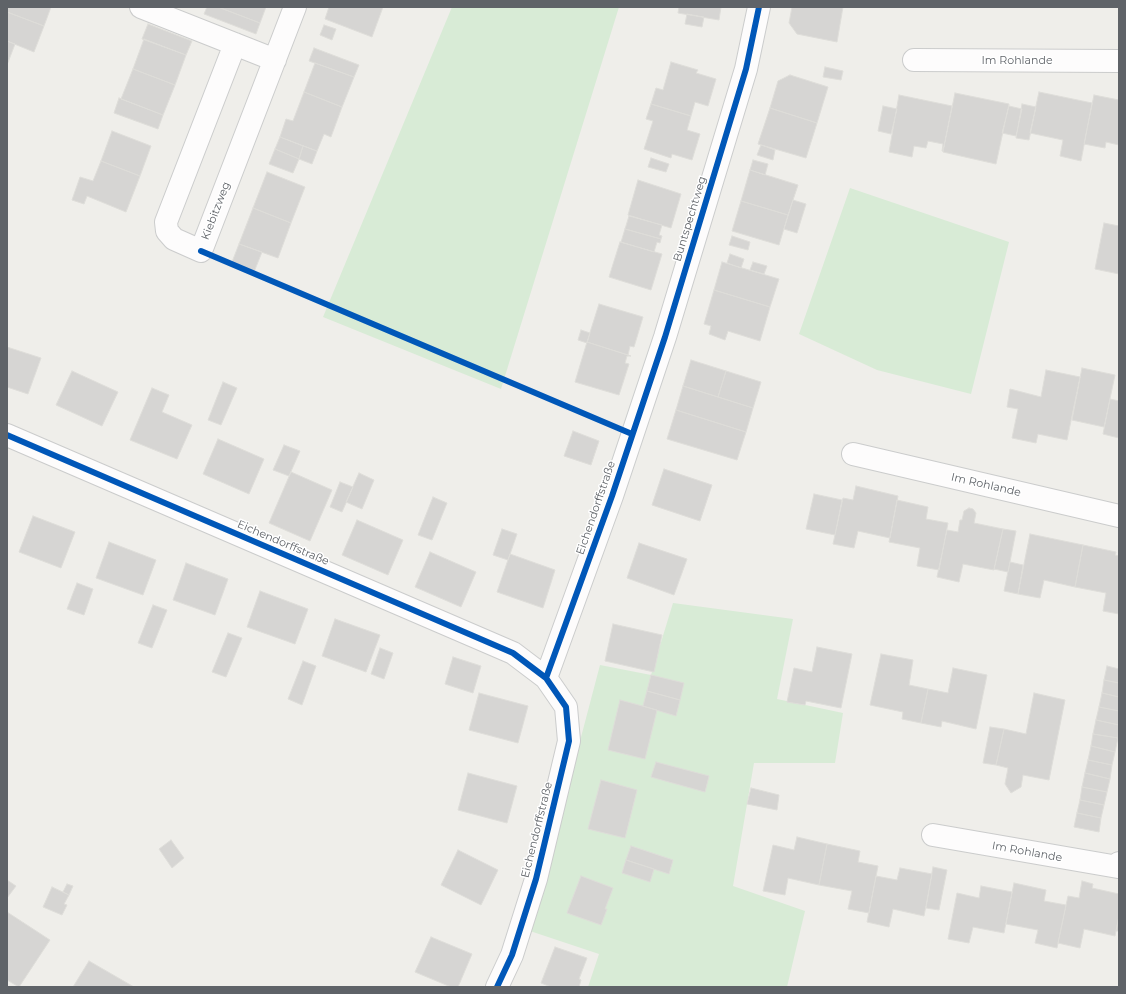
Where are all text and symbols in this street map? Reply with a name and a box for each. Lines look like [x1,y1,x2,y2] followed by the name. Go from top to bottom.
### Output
[981,54,1053,68] street label: Im Rohlande
[671,175,709,263] street label: Buntspechtweg
[199,180,233,242] street label: Kiebitzweg
[574,459,618,557] street label: Eichendorffstraße
[950,471,1022,499] street label: Im Rohlande
[235,518,331,568] street label: Eichendorffstraße
[519,781,555,879] street label: Eichendorffstraße
[991,839,1063,865] street label: Im Rohlande

